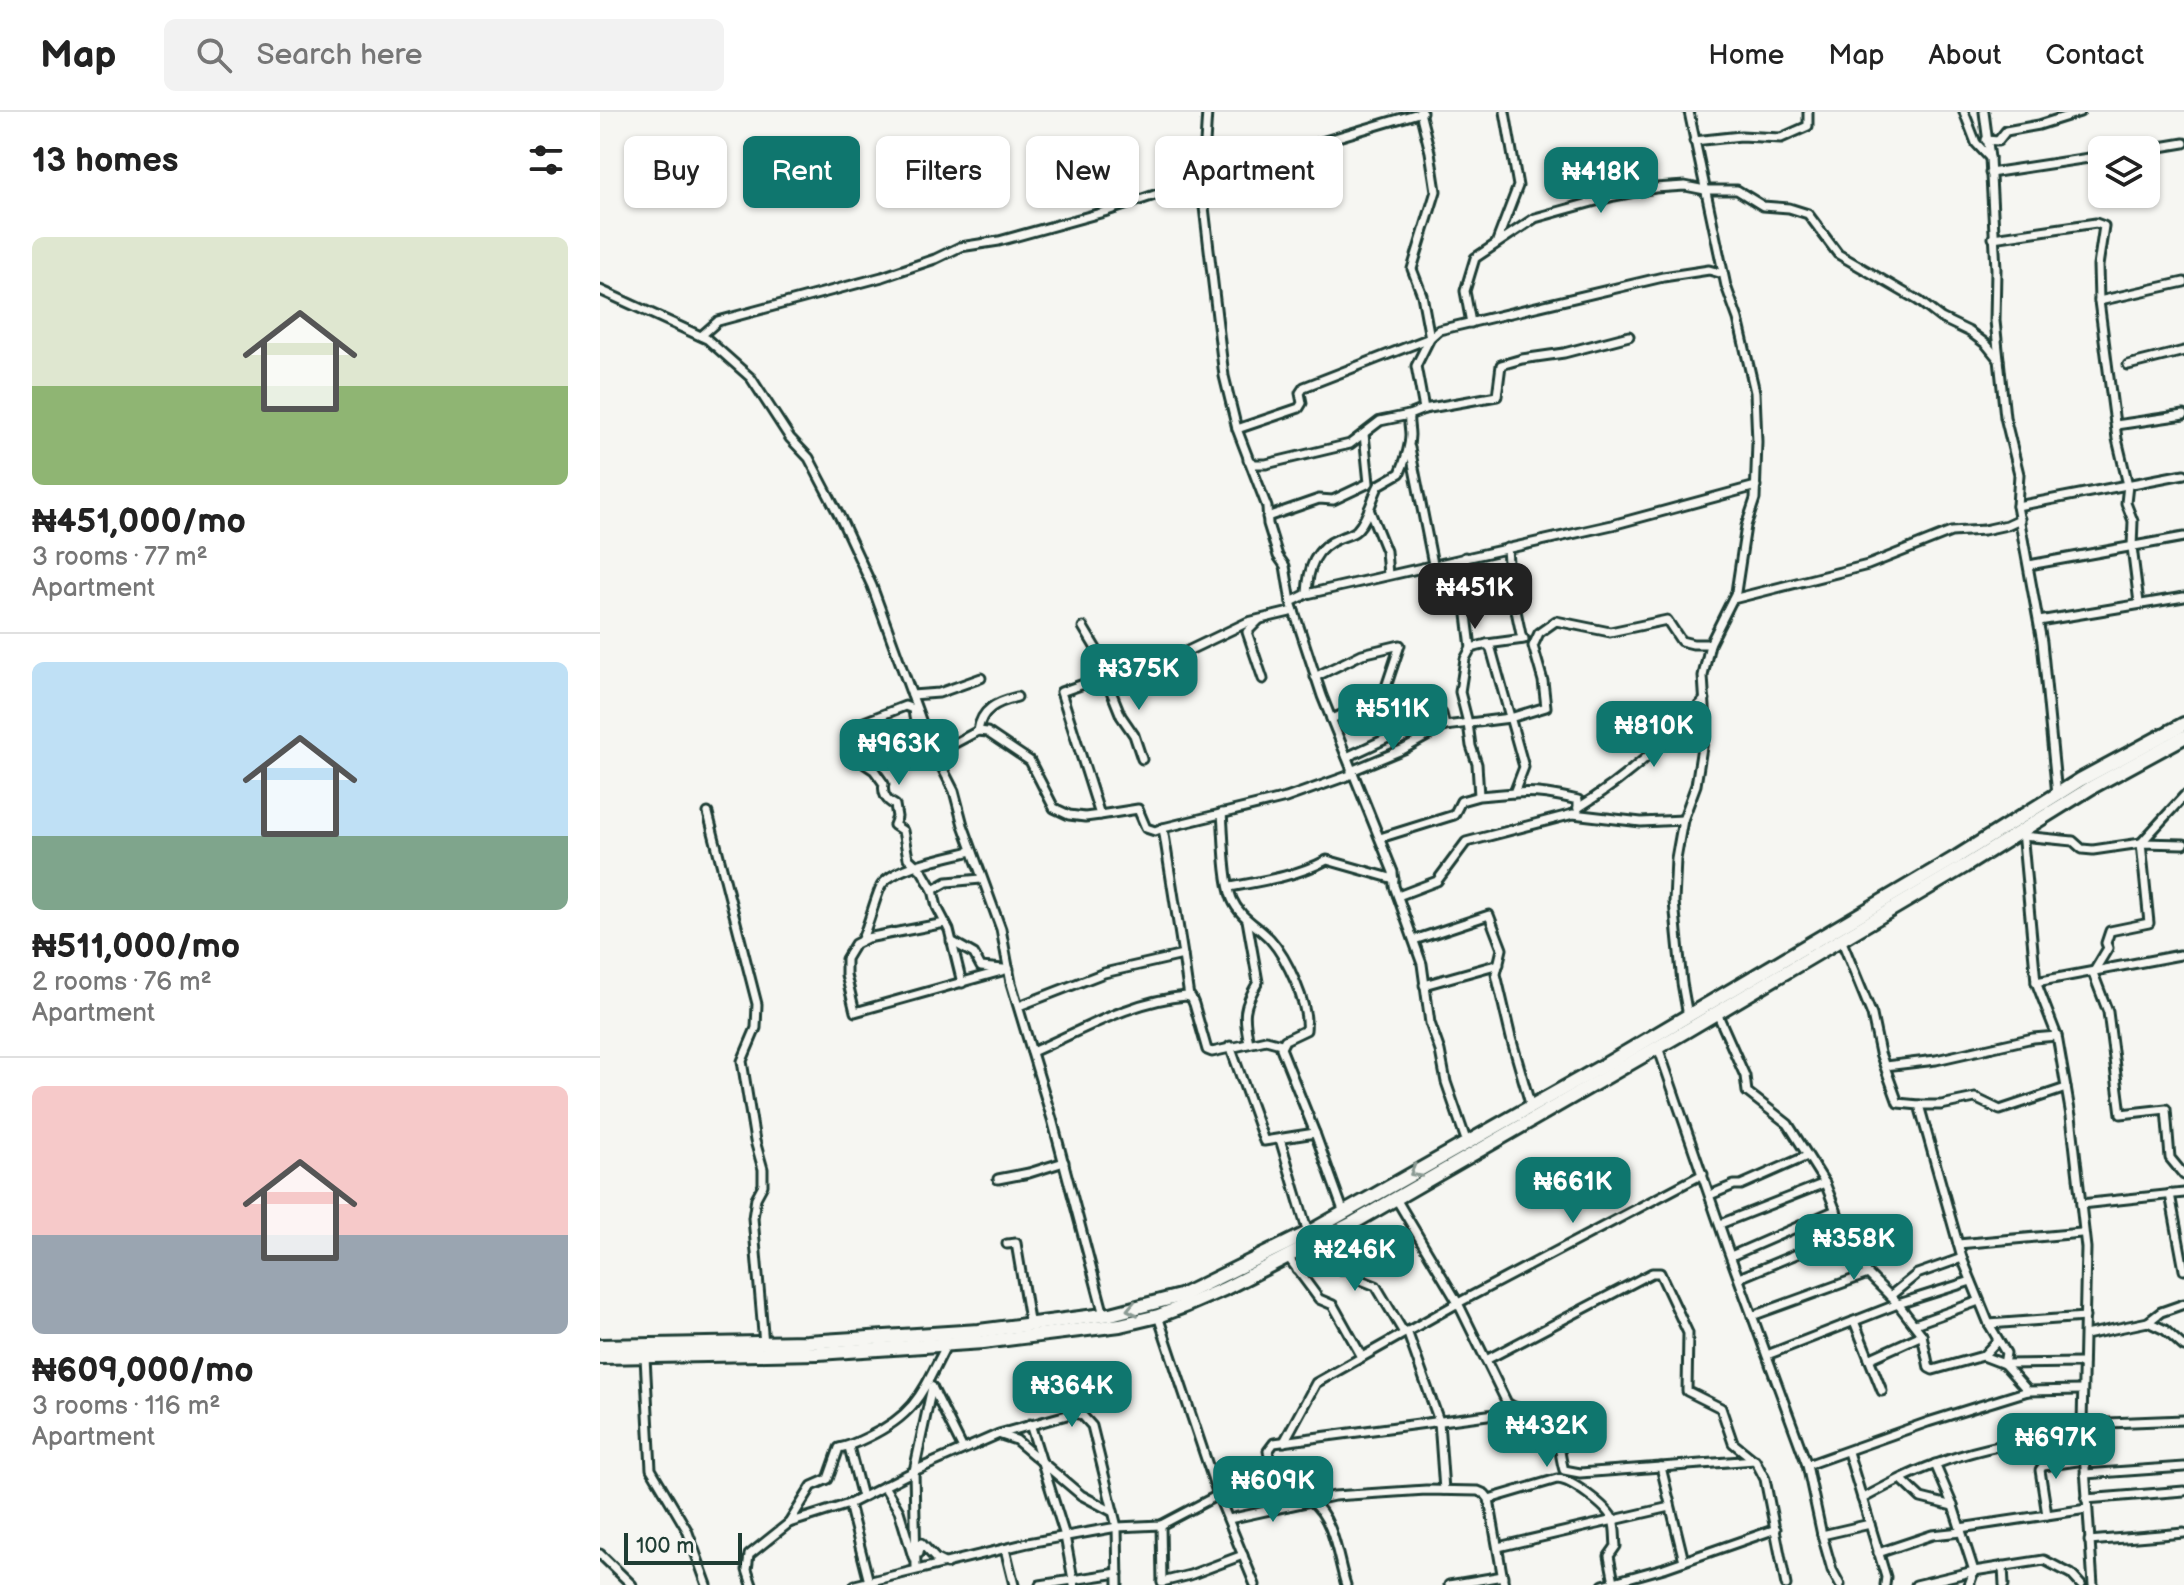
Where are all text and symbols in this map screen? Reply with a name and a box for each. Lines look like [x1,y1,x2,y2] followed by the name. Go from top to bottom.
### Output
[164,19,724,91] search box
[40,33,116,78] text: Map
[192,33,236,77] icon: search
[256,37,423,73] text: Search here
[1708,39,1784,72] text: Home
[1828,39,1885,72] text: Map
[1929,39,2001,72] text: About
[2045,39,2144,72] text: Contact
[624,136,727,208] chip: Buy
[743,136,860,208] chip: Rent
[876,136,1010,208] chip: Filters
[1026,136,1139,208] chip: New
[1155,136,1343,208] chip: Apartment
[2088,136,2160,208] map controls
[2088,136,2160,208] button: layers
[524,138,568,182] icon: filters
[32,140,179,181] text: 13 homes
[1545,147,1657,215] pin: ₦418K
[1562,157,1640,188] text: ₦418K
[228,289,372,433] icon: home
[32,501,246,542] text: ₦451,000/mo
[32,542,208,573] text: 3 rooms · 77 m²
[1419,563,1531,631] pin: ₦451K
[32,573,155,604] text: Apartment
[1436,573,1514,604] text: ₦451K
[1083,644,1195,712] pin: ₦375K
[1099,654,1180,685] text: ₦375K
[1337,684,1449,752] pin: ₦511K
[1356,694,1430,725] text: ₦511K
[1598,701,1710,769] pin: ₦810K
[1614,711,1694,742] text: ₦810K
[228,714,372,858] icon: home
[843,719,955,787] pin: ₦963K
[858,729,940,760] text: ₦963K
[32,926,240,967] text: ₦511,000/mo
[32,967,212,998] text: 2 rooms · 76 m²
[32,998,155,1029] text: Apartment
[228,1138,372,1282] icon: home
[1517,1157,1629,1225] pin: ₦661K
[1409,1162,1424,1178] one-way arrow
[1534,1167,1612,1198] text: ₦661K
[1798,1214,1910,1282] pin: ₦358K
[1813,1224,1895,1255] text: ₦358K
[1299,1225,1411,1293] pin: ₦246K
[1314,1235,1396,1266] text: ₦246K
[1126,1300,1139,1317] one-way arrow
[32,1350,254,1391] text: ₦609,000/mo
[1016,1361,1128,1429] pin: ₦364K
[1031,1371,1113,1402] text: ₦364K
[32,1391,221,1422] text: 3 rooms · 116 m²
[1491,1401,1603,1469] pin: ₦432K
[1506,1411,1588,1442] text: ₦432K
[2000,1413,2112,1481] pin: ₦697K
[32,1422,155,1453] text: Apartment
[2015,1423,2097,1454] text: ₦697K
[1217,1456,1329,1524] pin: ₦609K
[1231,1466,1315,1497] text: ₦609K
[624,1529,742,1565] scale bar
[636,1533,695,1560] text: 100 m

